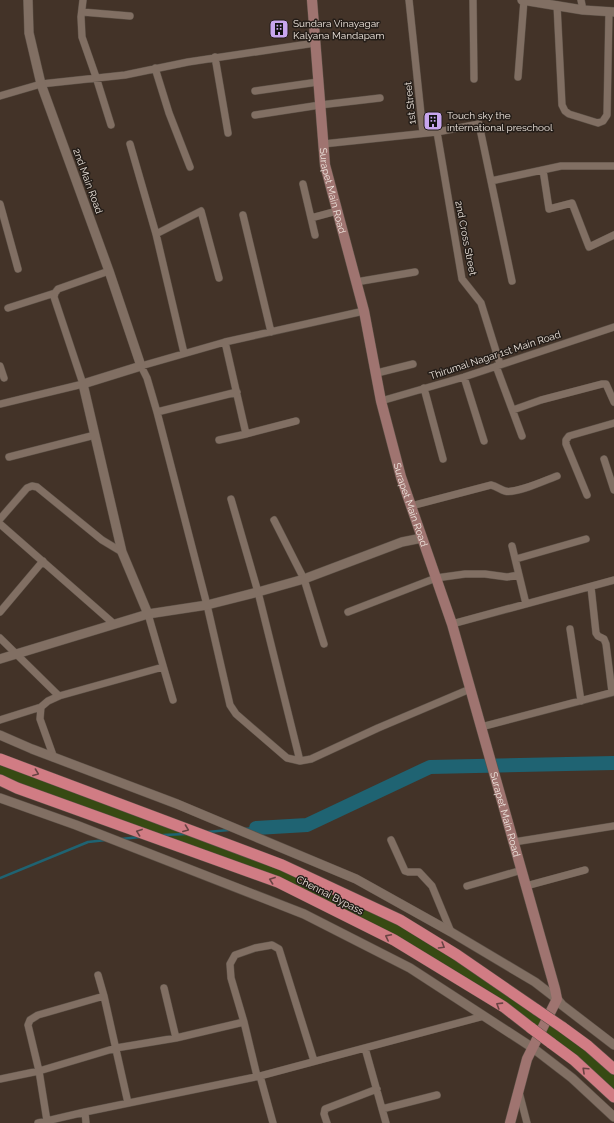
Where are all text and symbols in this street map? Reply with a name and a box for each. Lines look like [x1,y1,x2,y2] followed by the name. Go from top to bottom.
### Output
[268,18,290,40] building icon: Sundara Vinayagar Kalyana Mandapam
[293,18,384,41] place label: Sundara Vinayagar Kalyana Mandapam
[402,81,418,125] street label: 1st Street
[422,110,444,132] building icon: Touch sky the international preschool
[447,110,553,133] place label: Touch sky the international preschool
[71,147,105,215] street label: 2nd Main Road
[318,147,348,234] street label: Surapet Main Road
[453,200,479,277] street label: 2nd Cross Street
[428,329,562,381] street label: Thirumal Nagar 1st Main Road
[392,461,430,548] street label: Surapet Main Road
[33,768,40,776] one-way arrow
[488,770,523,858] street label: Surapet Main Road
[183,824,190,832] one-way arrow
[135,828,142,836] one-way arrow
[295,873,365,917] street label: Chennai Bypass
[268,876,275,884] one-way arrow
[385,935,392,942] one-way arrow
[438,941,445,948] one-way arrow
[496,1002,503,1009] one-way arrow
[582,1068,590,1075] one-way arrow

